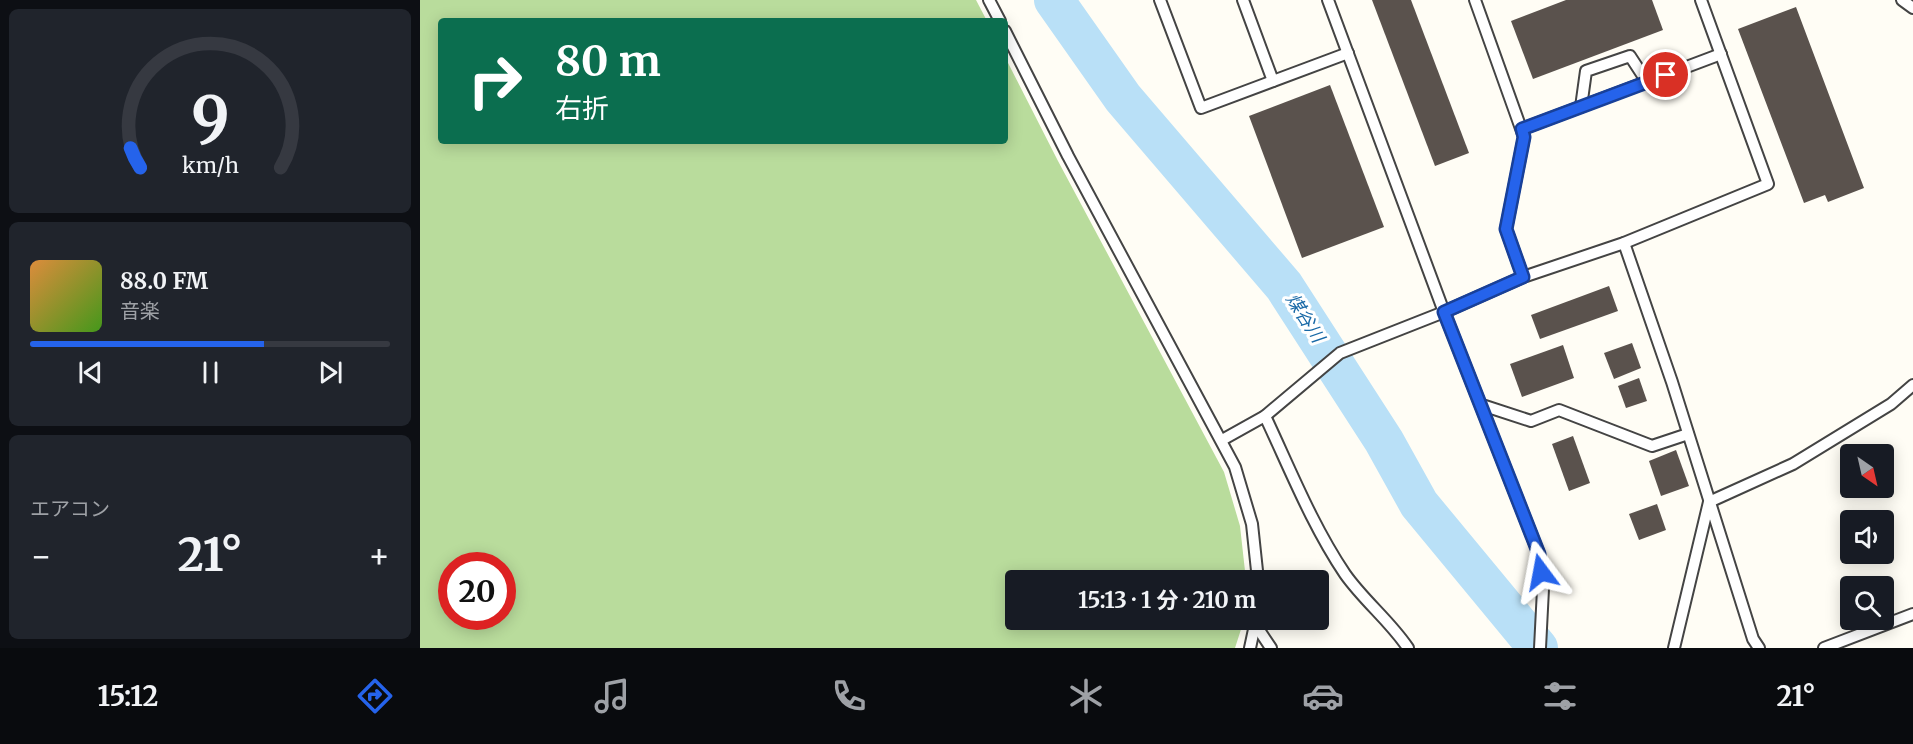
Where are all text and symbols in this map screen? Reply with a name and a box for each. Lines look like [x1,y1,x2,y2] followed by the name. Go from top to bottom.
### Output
[555,35,661,87] text: 80 m
[456,42,534,120] icon: right
[1640,49,1691,100] pin
[1649,58,1682,91] icon: arrive
[191,81,229,159] text: 9
[555,91,609,125] text: 右折
[182,152,238,179] text: km/h
[120,267,208,295] text: 88.0 FM
[1281,289,1331,348] water label: 煤谷川
[120,298,160,323] text: 音楽
[74,356,107,389] icon: previous
[194,356,227,389] icon: pause
[314,356,347,389] icon: next
[1840,444,1894,498] north arrow
[1840,444,1894,630] map controls
[30,496,110,521] text: エアコン
[1840,510,1894,564] button: sound
[177,527,243,583] text: 21°
[30,536,52,577] text: −
[368,536,390,577] text: +
[1509,540,1573,604] position arrow
[438,552,516,630] speed limit sign: 20
[1840,576,1894,630] button: search
[1078,586,1256,614] text: 15:13 · 1 分 · 210 m
[354,675,396,717] icon: directions
[591,675,633,717] icon: music
[828,675,870,717] icon: phone
[1065,675,1107,717] icon: climate
[1302,675,1344,717] icon: car
[1539,675,1581,717] icon: filters
[98,679,158,713] text: 15:12
[1776,679,1815,713] text: 21°

